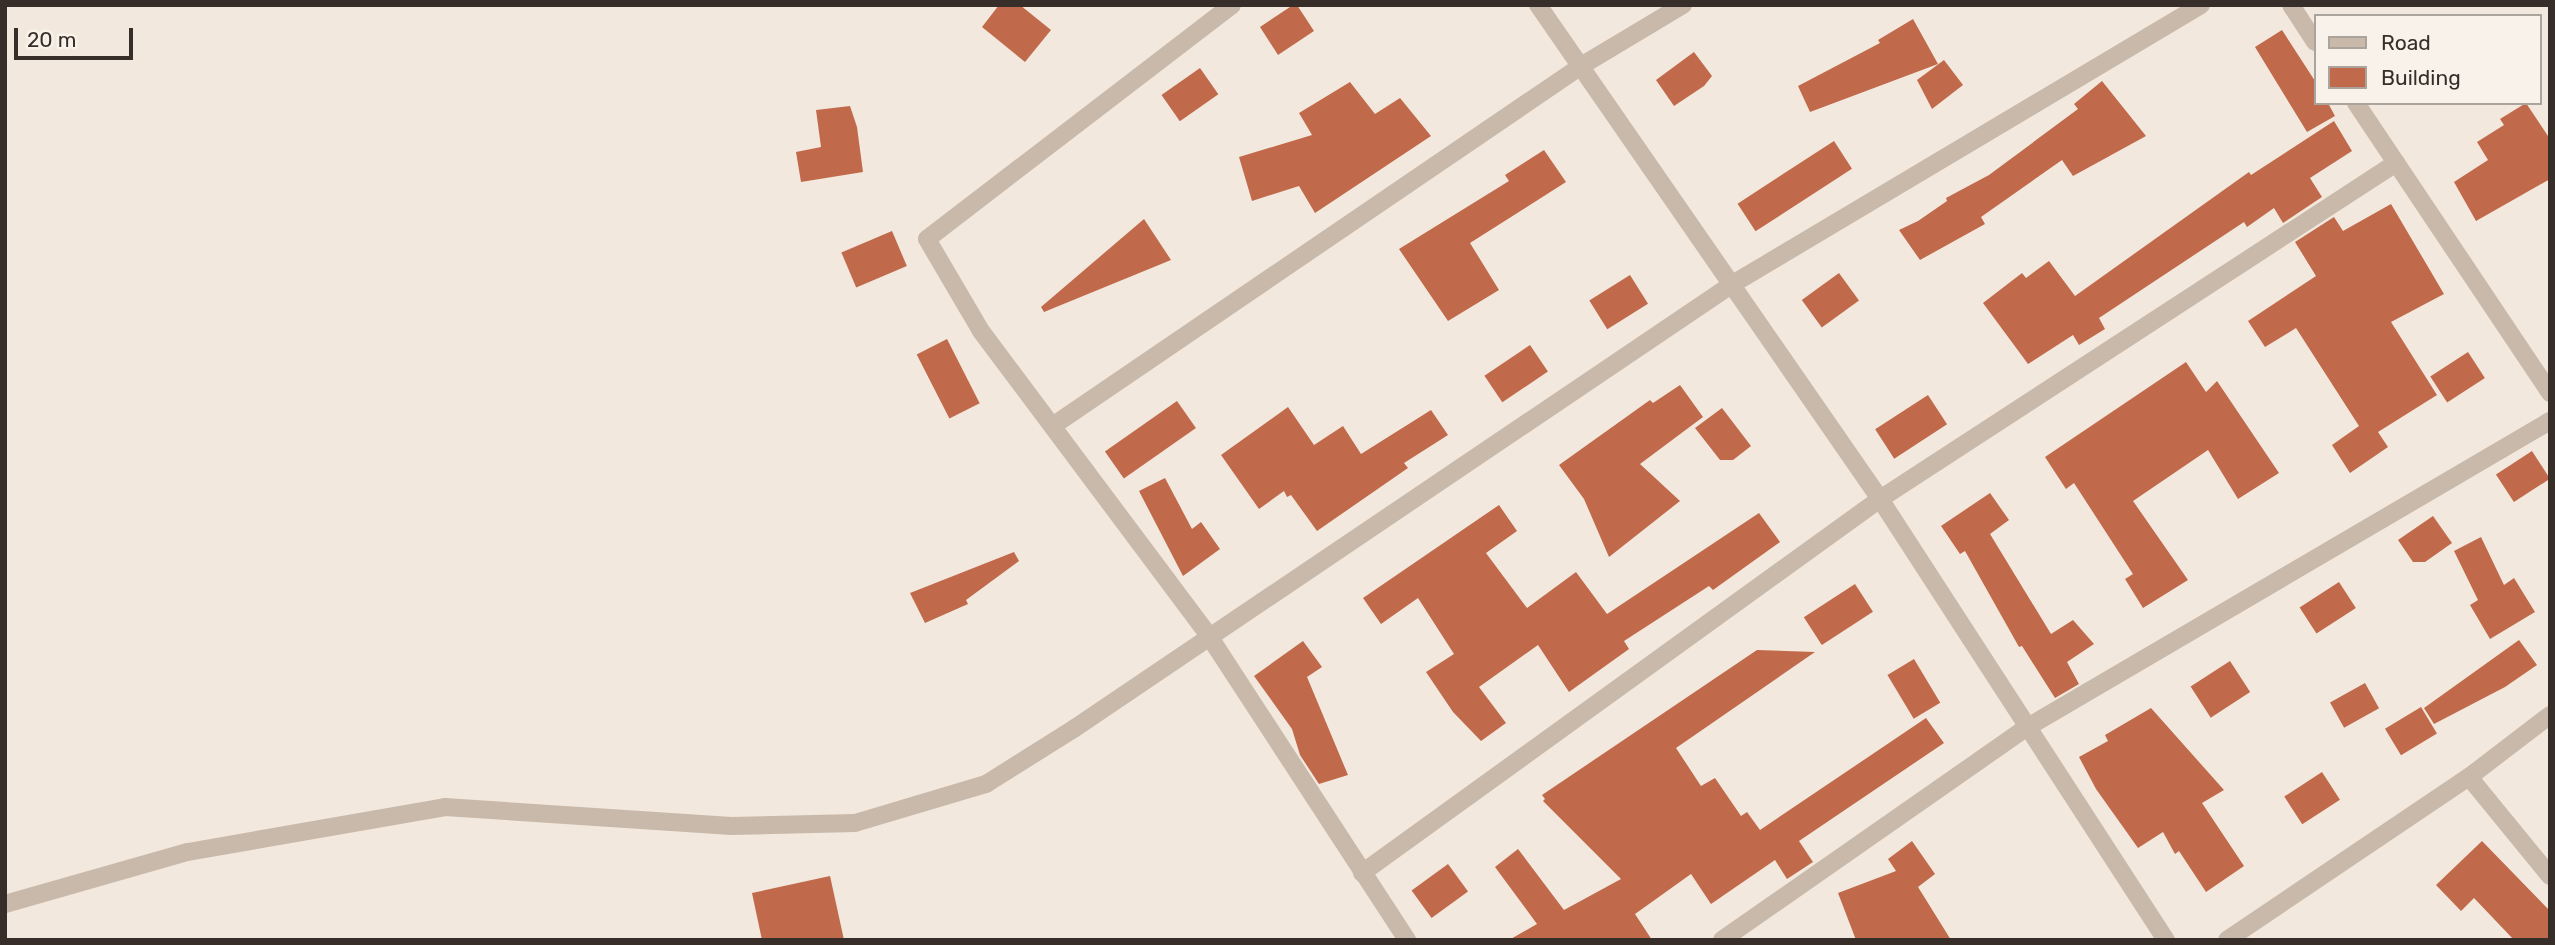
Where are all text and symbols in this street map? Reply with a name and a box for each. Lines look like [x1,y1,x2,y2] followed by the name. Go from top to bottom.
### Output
[18,14,136,58] scale bar
[2314,14,2541,105] legend
[27,27,76,52] text: 20 m
[2381,30,2431,55] text: Road
[2381,65,2461,90] text: Building

